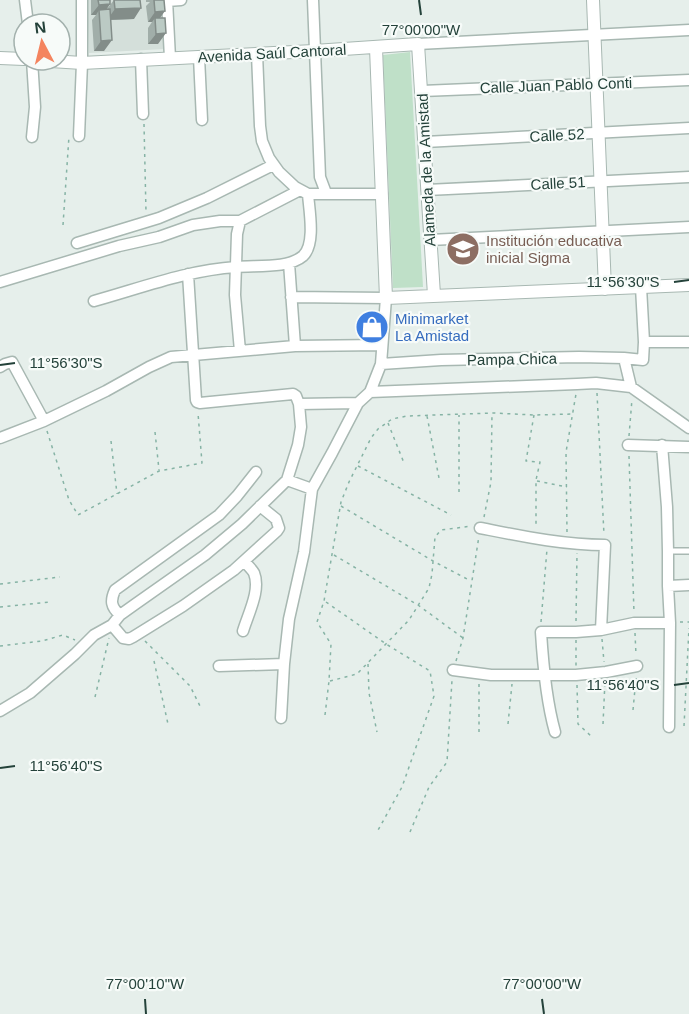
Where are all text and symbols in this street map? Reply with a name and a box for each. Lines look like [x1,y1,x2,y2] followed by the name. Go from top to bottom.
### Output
[12,12,72,72] north arrow
[33,18,47,37] text: N
[382,21,461,38] text: 77°00'00"W
[197,41,347,65] street label: Avenida Saúl Cantoral
[479,74,633,96] street label: Calle Juan Pablo Conti
[413,93,439,247] street label: Alameda de la Amistad
[529,125,585,145] street label: Calle 52
[530,173,586,193] street label: Calle 51
[445,231,481,267] school or university icon: Institución educativa inicial Sigma
[486,232,623,266] place label: Institución educativa inicial Sigma
[586,273,660,290] text: 11°56'30"S
[354,309,390,345] shop icon: Minimarket La Amistad
[395,310,469,344] place label: Minimarket La Amistad
[467,350,558,368] street label: Pampa Chica
[29,354,103,371] text: 11°56'30"S
[586,676,660,693] text: 11°56'40"S
[29,757,103,774] text: 11°56'40"S
[106,975,185,992] text: 77°00'10"W
[503,975,582,992] text: 77°00'00"W

